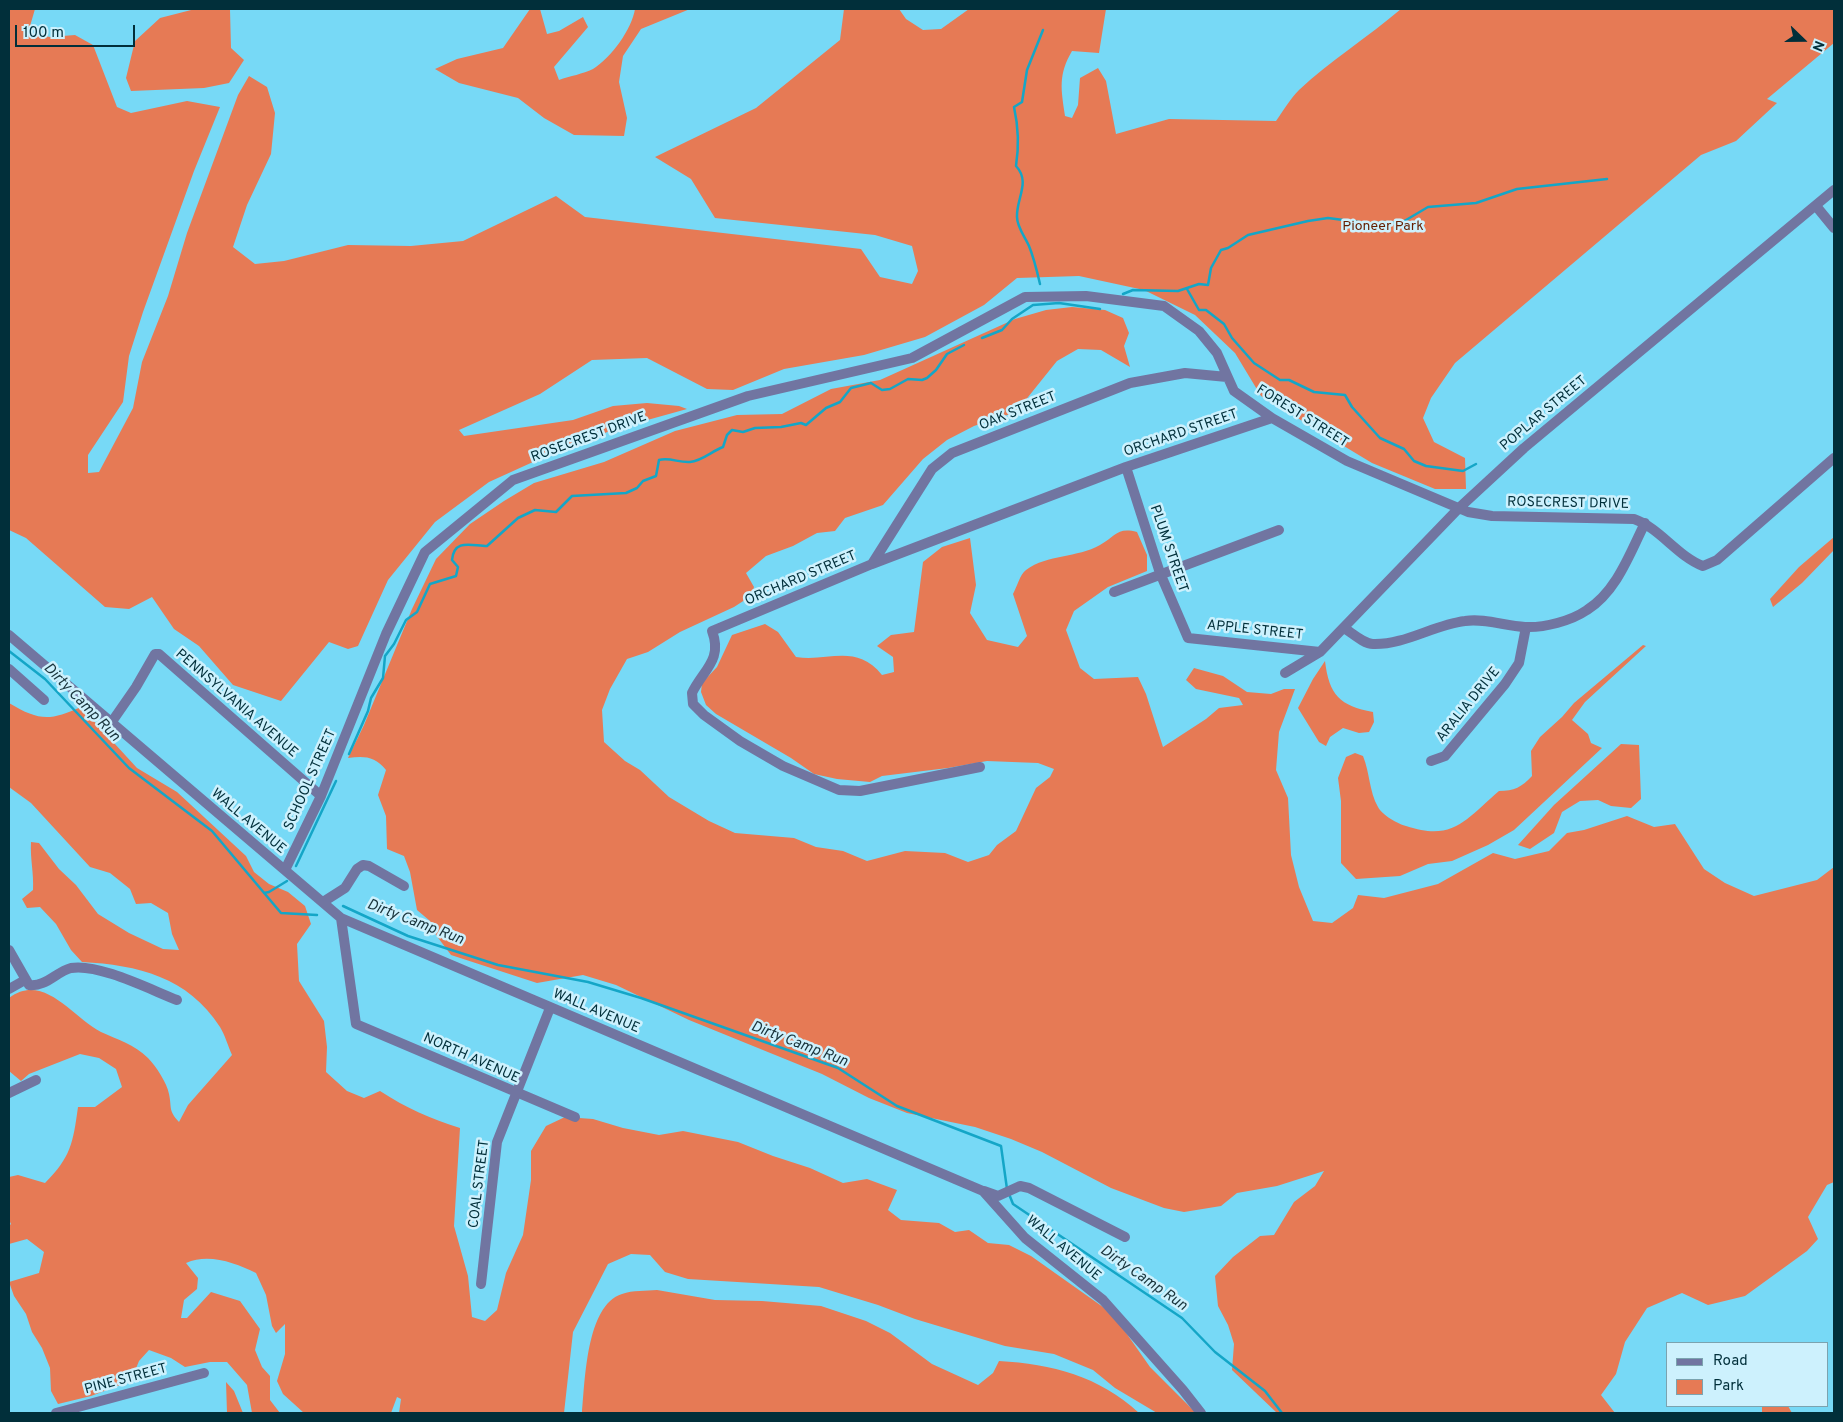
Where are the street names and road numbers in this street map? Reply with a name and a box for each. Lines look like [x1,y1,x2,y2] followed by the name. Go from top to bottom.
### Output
[1497,373,1591,455] street label: POPLAR STREET
[1253,382,1351,452] street label: FOREST STREET
[977,389,1059,435] street label: OAK STREET
[1122,407,1240,461] street label: ORCHARD STREET
[529,409,649,467] street label: ROSECREST DRIVE
[1507,495,1629,513] street label: ROSECREST DRIVE
[1145,503,1191,595] street label: PLUM STREET
[743,548,859,610] street label: ORCHARD STREET
[1206,618,1304,644] street label: APPLE STREET
[171,646,301,762] street label: PENNSYLVANIA AVENUE
[1434,664,1504,746] street label: ARALIA DRIVE
[281,727,341,833] street label: SCHOOL STREET
[207,786,289,858] street label: WALL AVENUE
[550,986,642,1038] street label: WALL AVENUE
[420,1030,522,1088] street label: NORTH AVENUE
[466,1139,494,1229] street label: COAL STREET
[1022,1213,1104,1285] street label: WALL AVENUE
[83,1361,169,1399] street label: PINE STREET

